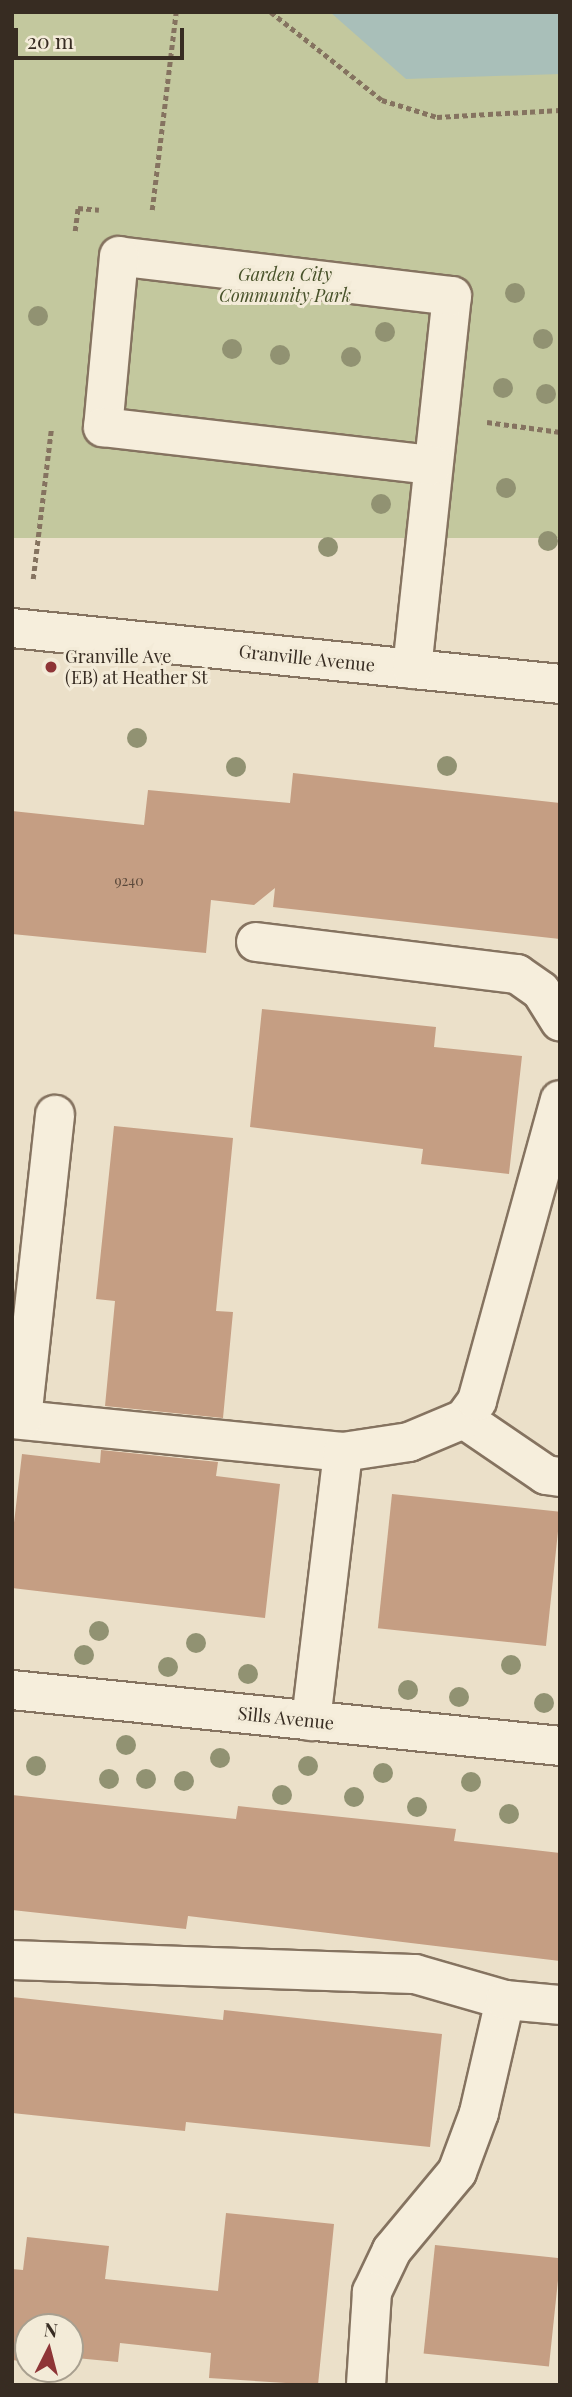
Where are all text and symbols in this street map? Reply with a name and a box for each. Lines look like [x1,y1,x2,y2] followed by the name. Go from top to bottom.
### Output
[18,14,187,58] scale bar
[27,26,74,54] text: 20 m
[219,264,351,306] park label: Garden City Community Park
[238,640,376,676] street label: Granville Avenue
[65,646,208,688] place label: Granville Ave (EB) at Heather St
[43,659,59,675] marker: Granville Ave (EB) at Heather St
[114,873,144,889] house number: 9240
[237,1702,335,1734] street label: Sills Avenue
[14,2313,84,2383] north arrow
[43,2315,59,2343] text: N

